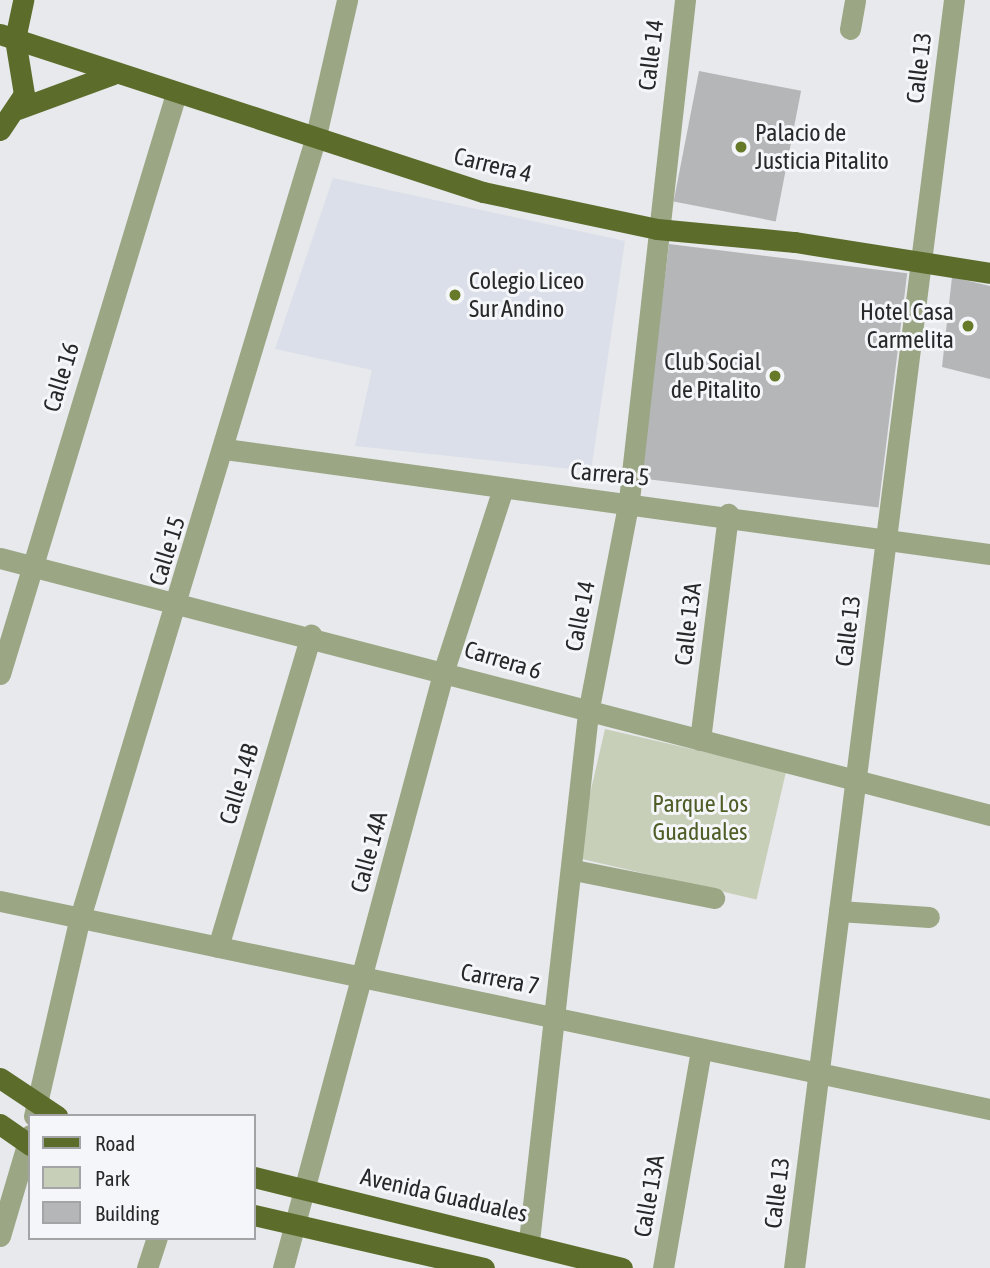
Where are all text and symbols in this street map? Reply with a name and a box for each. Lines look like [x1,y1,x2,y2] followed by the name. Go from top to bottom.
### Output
[632,18,670,92] street label: Calle 14
[900,31,938,105] street label: Calle 13
[755,119,889,175] place label: Palacio de Justicia Pitalito
[733,139,749,155] marker: Palacio de Justicia Pitalito
[451,141,535,189] street label: Carrera 4
[469,267,584,323] place label: Colegio Liceo Sur Andino
[447,287,463,303] marker: Colegio Liceo Sur Andino
[860,298,954,354] place label: Hotel Casa Carmelita
[960,318,976,334] marker: Hotel Casa Carmelita
[37,339,85,415] street label: Calle 16
[664,348,761,404] place label: Club Social de Pitalito
[767,368,783,384] marker: Club Social de Pitalito
[569,456,651,492] street label: Carrera 5
[143,513,191,589] street label: Calle 15
[559,578,601,654] street label: Calle 14
[669,581,707,667] street label: Calle 13A
[829,594,867,668] street label: Calle 13
[461,635,545,685] street label: Carrera 6
[213,740,265,828] street label: Calle 14B
[652,790,748,846] park label: Parque Los Guaduales
[344,808,394,896] street label: Calle 14A
[458,957,542,1001] street label: Carrera 7
[28,1114,256,1240] legend
[95,1131,135,1155] text: Road
[628,1153,670,1239] street label: Calle 13A
[758,1156,796,1230] street label: Calle 13
[358,1162,530,1228] street label: Avenida Guaduales
[95,1166,130,1190] text: Park
[95,1201,159,1225] text: Building

